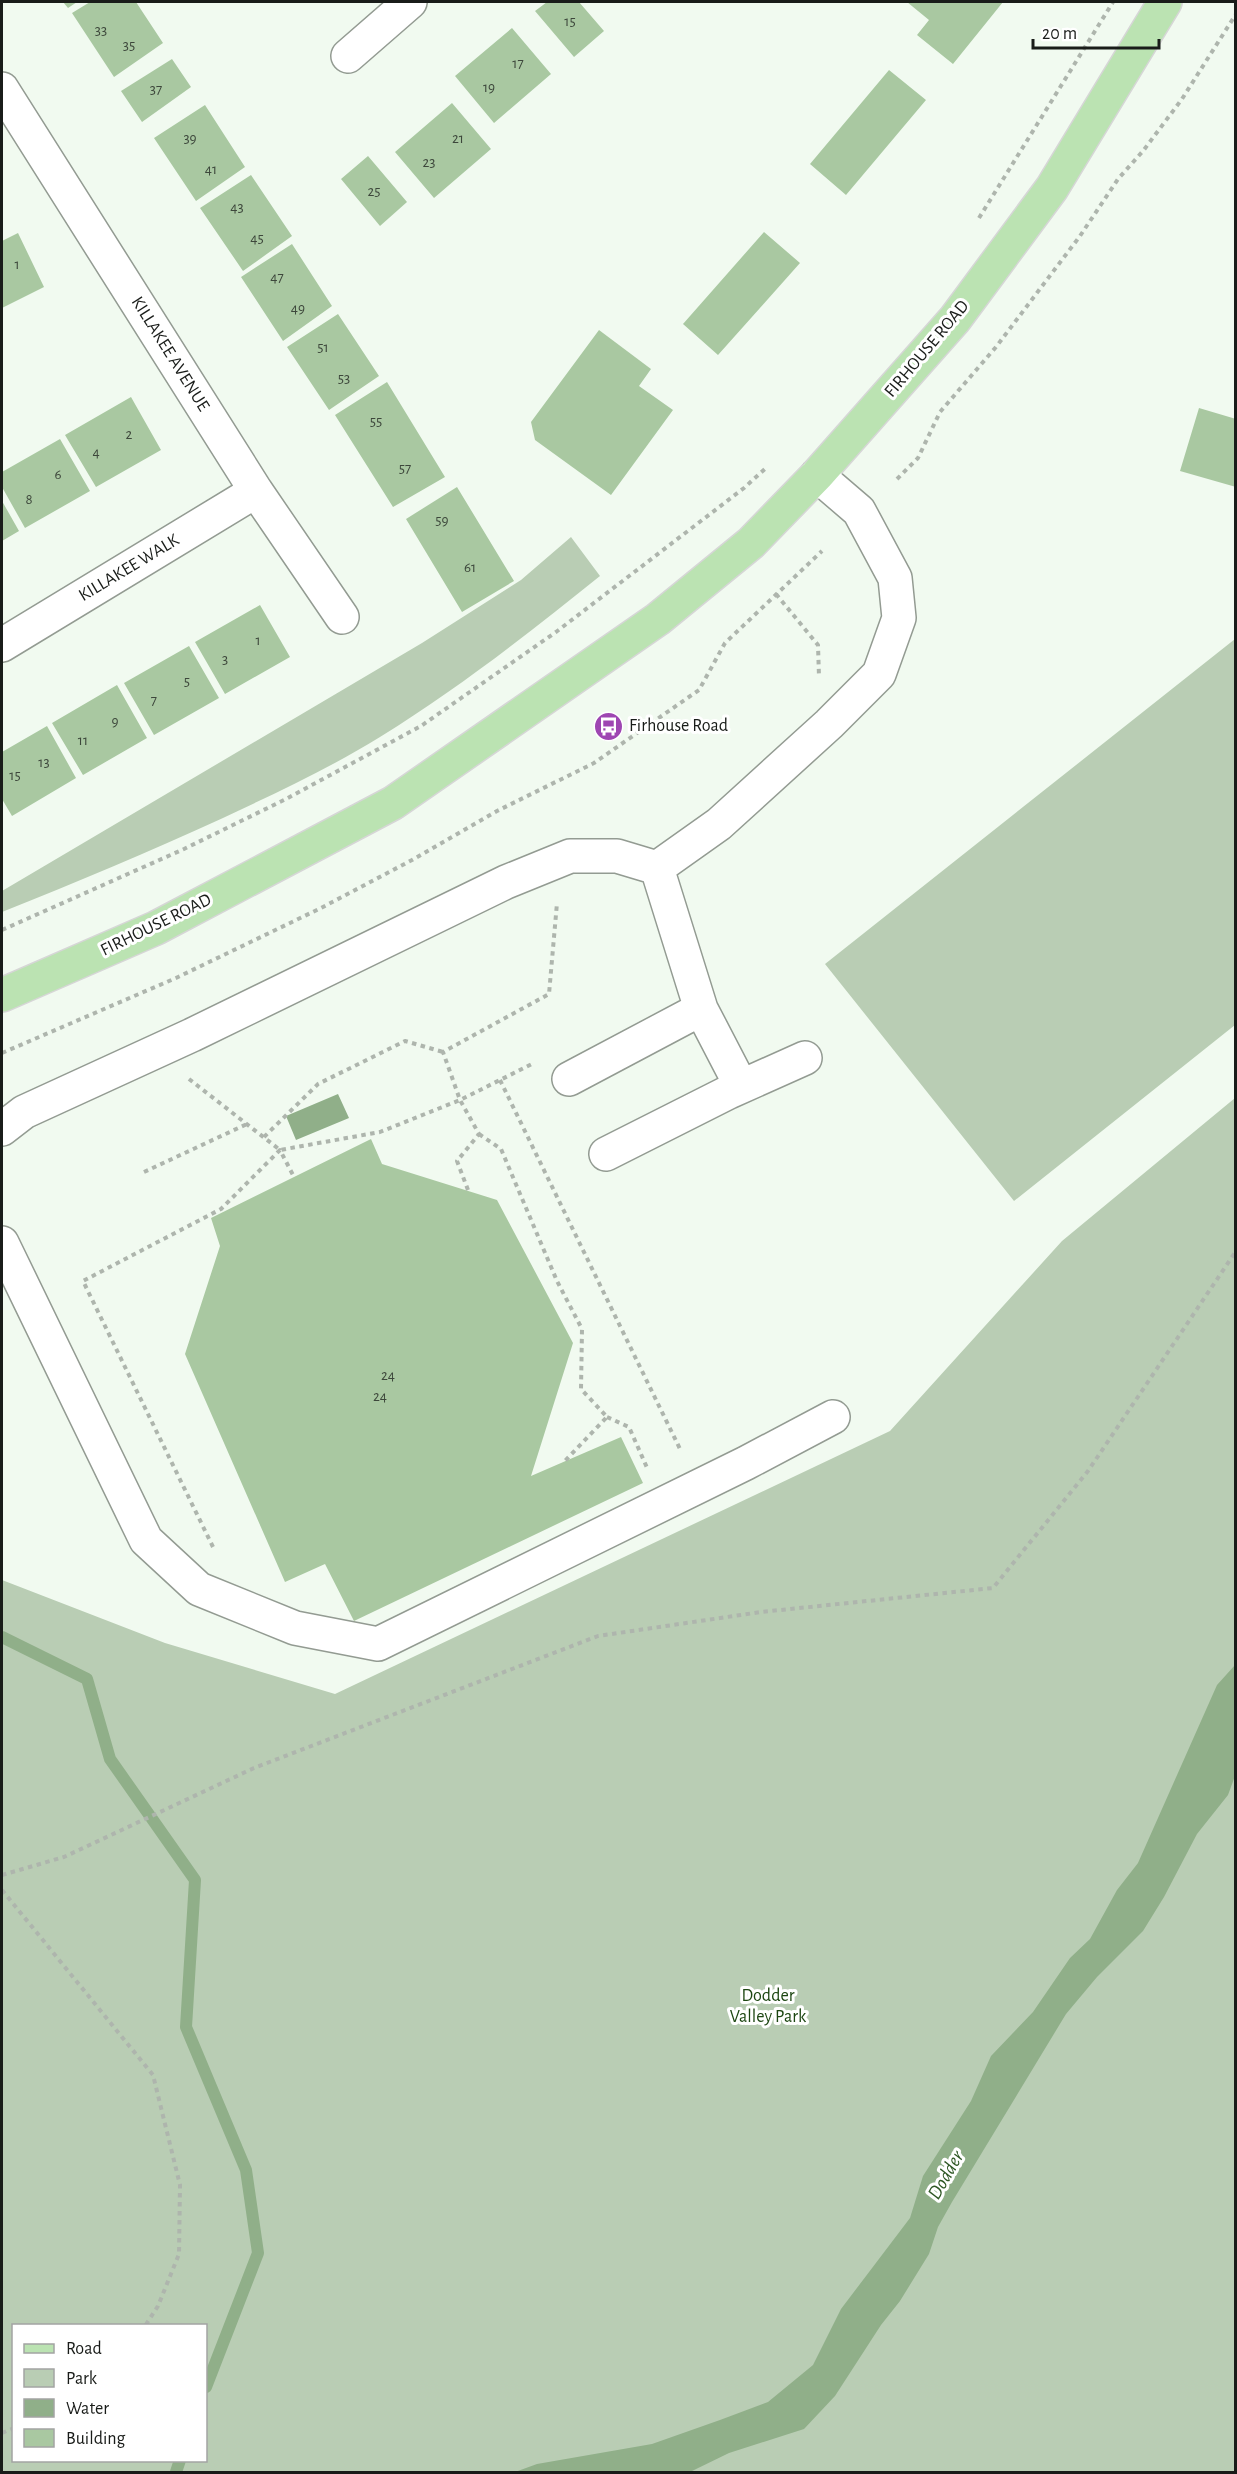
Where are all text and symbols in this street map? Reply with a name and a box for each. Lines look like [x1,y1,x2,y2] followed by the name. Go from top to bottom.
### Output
[1033,12,1159,50] scale bar
[564,14,576,29] house number: 15
[95,23,107,38] house number: 33
[1042,25,1077,43] text: 20 m
[123,38,135,53] house number: 35
[512,56,524,71] house number: 17
[483,80,495,95] house number: 19
[150,82,162,97] house number: 37
[183,131,197,146] house number: 39
[452,131,464,146] house number: 21
[422,155,436,170] house number: 23
[205,162,217,177] house number: 41
[367,184,381,199] house number: 25
[230,200,244,215] house number: 43
[250,231,264,246] house number: 45
[14,257,20,272] house number: 1
[270,270,284,285] house number: 47
[128,294,213,415] street label: KILLAKEE AVENUE
[881,297,973,401] street label: FIRHOUSE ROAD
[291,301,305,316] house number: 49
[317,340,329,355] house number: 51
[338,371,350,386] house number: 53
[370,414,382,429] house number: 55
[126,427,133,442] house number: 2
[92,445,100,460] house number: 4
[399,461,411,476] house number: 57
[54,467,62,482] house number: 6
[25,492,33,507] house number: 8
[435,513,449,528] house number: 59
[76,531,182,605] street label: KILLAKEE WALK
[464,560,476,575] house number: 61
[255,633,261,648] house number: 1
[222,652,228,667] house number: 3
[184,674,190,689] house number: 5
[151,693,157,708] house number: 7
[592,710,624,742] bus stop icon: Firhouse Road
[111,714,119,729] house number: 9
[629,717,728,735] place label: Firhouse Road
[78,733,88,748] house number: 11
[38,755,50,770] house number: 13
[9,768,21,783] house number: 15
[98,890,214,960] street label: FIRHOUSE ROAD
[381,1368,395,1383] house number: 24
[373,1389,387,1404] house number: 24
[730,1987,807,2026] park label: Dodder Valley Park
[924,2147,968,2203] water label: Dodder
[12,2324,207,2462] legend
[66,2340,102,2358] text: Road
[66,2370,98,2388] text: Park
[66,2400,109,2418] text: Water
[66,2430,126,2448] text: Building

